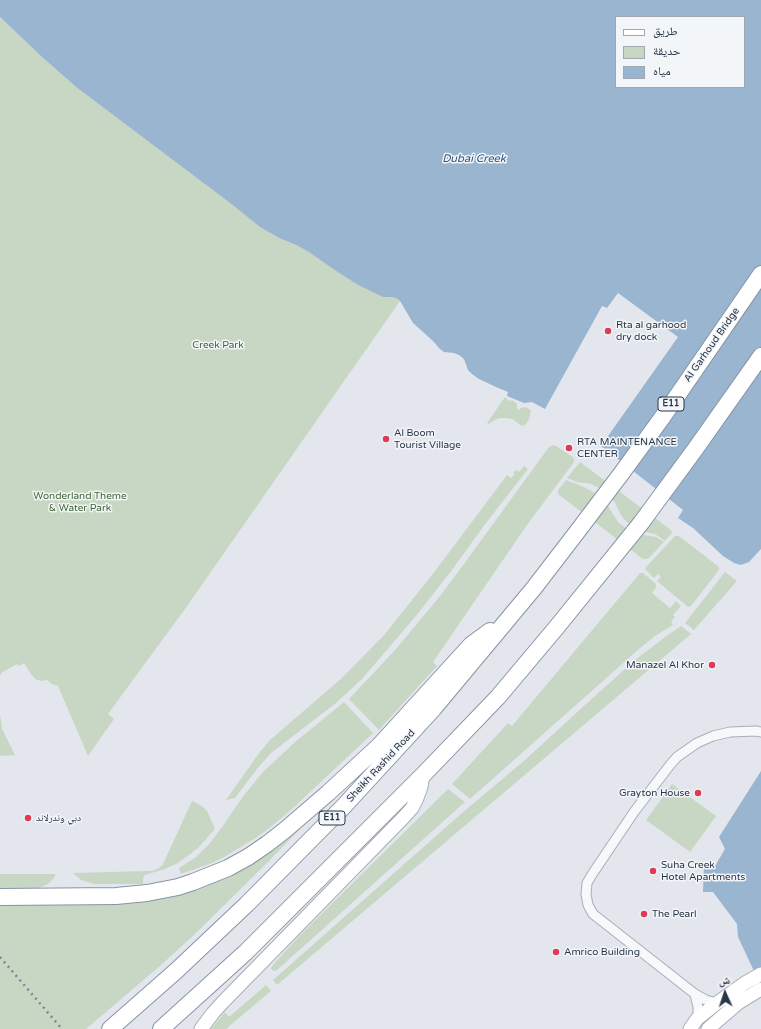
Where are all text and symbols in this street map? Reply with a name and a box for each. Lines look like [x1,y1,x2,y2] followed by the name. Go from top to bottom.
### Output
[615,16,745,88] legend
[653,24,678,38] text: طريق
[653,44,681,58] text: حديقة
[653,64,671,78] text: مياه
[442,152,506,166] water label: Dubai Creek
[682,305,742,385] street label: Al Garhoud Bridge
[616,319,686,342] place label: Rta al garhood dry dock
[603,326,613,336] marker: Rta al garhood dry dock
[192,339,244,351] park label: Creek Park
[658,397,684,411] road number: E11
[394,427,461,450] place label: Al Boom Tourist Village
[381,434,391,444] marker: Al Boom Tourist Village
[577,436,677,460] place label: RTA MAINTENANCE CENTER
[564,443,574,453] marker: RTA MAINTENANCE CENTER
[33,490,127,514] park label: Wonderland Theme & Water Park
[626,659,704,671] place label: Manazel Al Khor
[707,660,717,670] marker: Manazel Al Khor
[344,727,418,805] street label: Sheikh Rashid Road
[619,787,690,799] place label: Grayton House
[693,788,703,798] marker: Grayton House
[319,811,345,825] road number: E11
[36,812,81,824] place label: دبي وندرلاند
[23,813,33,823] marker: دبي وندرلاند
[661,859,745,882] place label: Suha Creek Hotel Apartments
[648,866,658,876] marker: Suha Creek Hotel Apartments
[652,908,697,920] place label: The Pearl
[639,909,649,919] marker: The Pearl
[564,946,640,958] place label: Amrico Building
[551,947,561,957] marker: Amrico Building
[705,973,745,1013] north arrow
[718,974,731,987] text: ش

